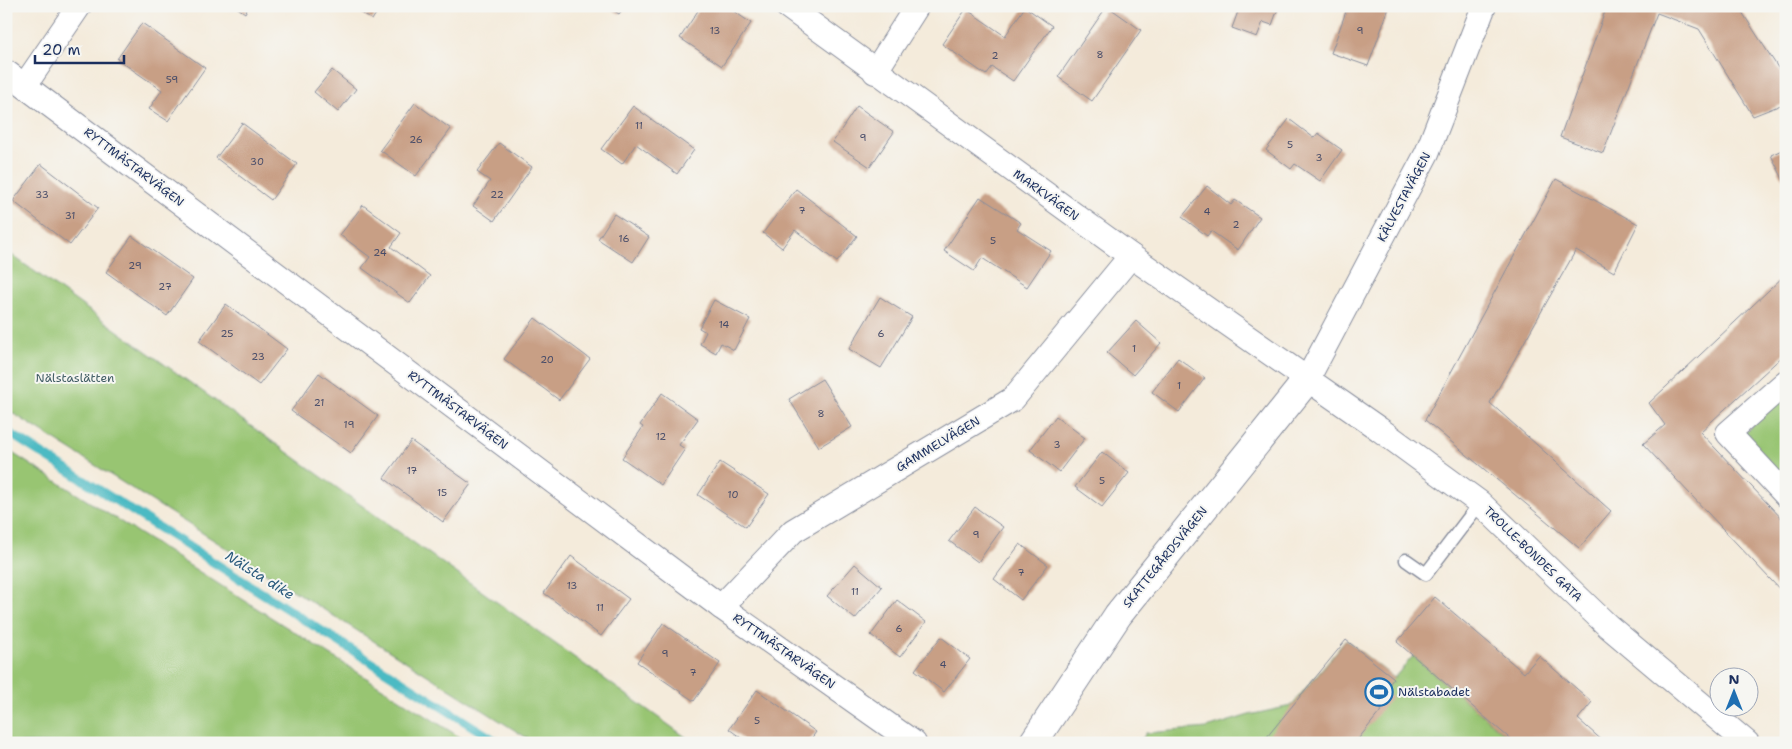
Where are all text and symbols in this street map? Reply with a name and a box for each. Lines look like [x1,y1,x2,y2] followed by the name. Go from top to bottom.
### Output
[710,24,720,37] house number: 13
[1357,24,1364,37] house number: 9
[35,32,124,64] scale bar
[42,40,81,60] text: 20 m
[1097,48,1104,61] house number: 8
[992,49,999,62] house number: 2
[166,73,178,86] house number: 59
[635,119,643,132] house number: 11
[81,124,187,210] street label: RYTTMÄSTARVÄGEN
[860,131,867,144] house number: 9
[409,133,423,146] house number: 26
[1287,138,1293,151] house number: 5
[1374,149,1434,245] street label: KÄLVESTAVÄGEN
[1316,151,1323,164] house number: 3
[250,155,264,168] house number: 30
[1010,166,1082,224] street label: MARKVÄGEN
[35,188,49,201] house number: 33
[490,188,504,201] house number: 22
[799,204,806,217] house number: 7
[1204,205,1211,218] house number: 4
[65,209,75,222] house number: 31
[1233,218,1240,231] house number: 2
[619,232,629,245] house number: 16
[990,234,996,247] house number: 5
[373,246,387,259] house number: 24
[128,259,142,272] house number: 29
[158,280,172,293] house number: 27
[719,318,729,331] house number: 14
[221,327,233,340] house number: 25
[878,327,885,340] house number: 6
[1132,342,1136,355] house number: 1
[251,350,265,363] house number: 23
[540,353,554,366] house number: 20
[405,367,511,453] street label: RYTTMÄSTARVÄGEN
[36,370,114,386] park label: Nälstaslätten
[1177,379,1181,392] house number: 1
[314,396,324,409] house number: 21
[818,407,825,420] house number: 8
[893,413,983,475] street label: GAMMELVÄGEN
[344,418,354,431] house number: 19
[656,430,666,443] house number: 12
[1054,438,1061,451] house number: 3
[407,464,417,477] house number: 17
[1099,474,1105,487] house number: 5
[437,486,447,499] house number: 15
[728,488,738,501] house number: 10
[1119,503,1211,611] street label: SKATTEGÅRDSVÄGEN
[1480,503,1586,605] street label: TROLLE-BONDES GATA
[973,528,980,541] house number: 9
[222,547,298,603] water label: Nälsta dike
[1018,566,1025,579] house number: 7
[567,579,577,592] house number: 13
[851,585,859,598] house number: 11
[596,601,604,614] house number: 11
[730,610,838,692] street label: RYTTMÄSTARVÄGEN
[896,622,903,635] house number: 6
[662,647,669,660] house number: 9
[940,658,947,671] house number: 4
[690,666,697,679] house number: 7
[1710,666,1760,716] north arrow
[1728,670,1740,688] text: N
[1364,677,1394,707] sports icon: Nälstabadet
[1398,684,1470,700] place label: Nälstabadet
[754,714,760,727] house number: 5

